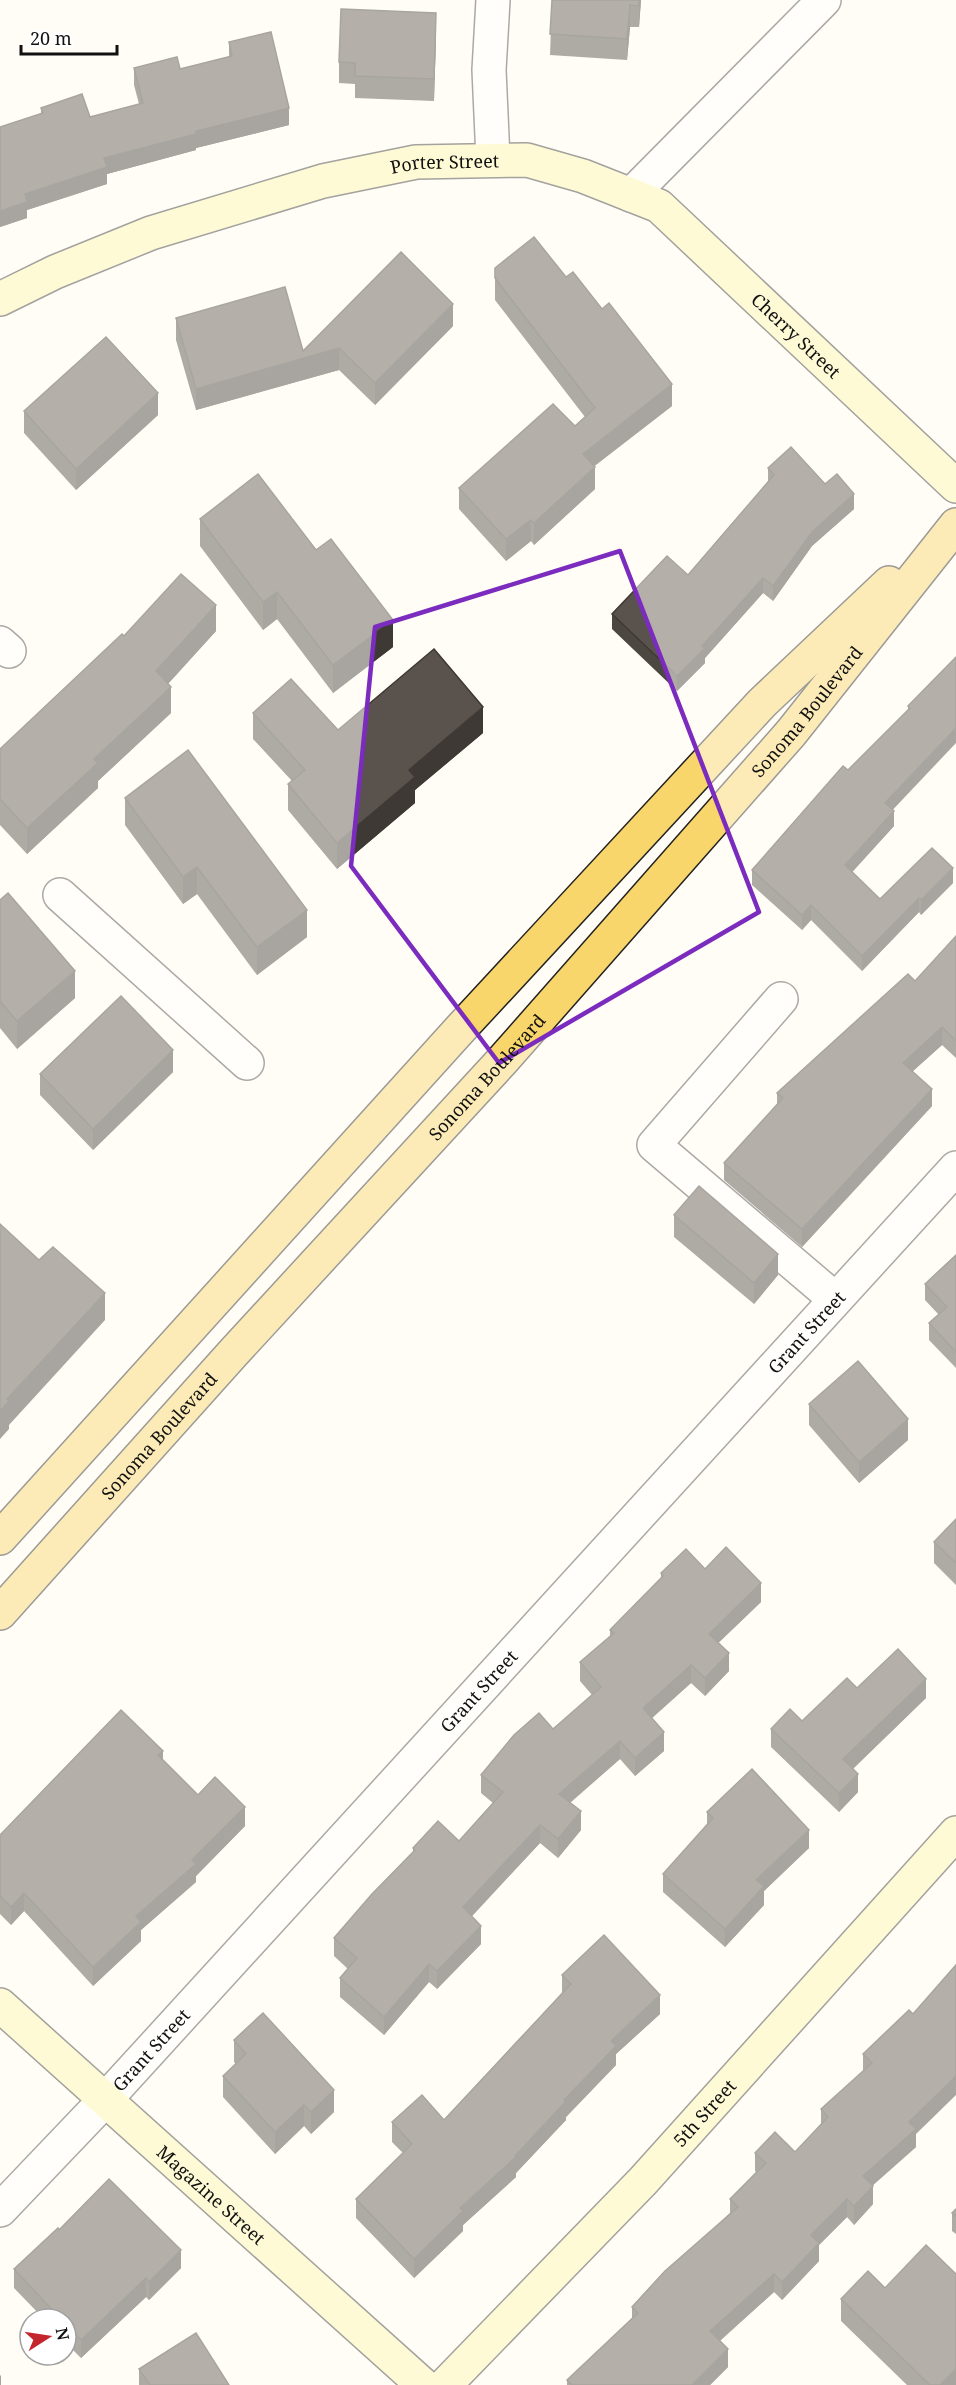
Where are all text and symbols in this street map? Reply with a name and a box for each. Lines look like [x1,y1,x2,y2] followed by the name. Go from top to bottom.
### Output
[21,18,117,56] scale bar
[30,26,72,50] text: 20 m
[388,149,499,179] street label: Porter Street
[746,287,846,383] street label: Cherry Street
[746,641,868,782] street label: Sonoma Boulevard
[423,1009,550,1145] street label: Sonoma Boulevard
[762,1286,850,1379] street label: Grant Street
[96,1367,222,1504] street label: Sonoma Boulevard
[435,1644,522,1737] street label: Grant Street
[107,2003,195,2096] street label: Grant Street
[668,2074,741,2152] street label: 5th Street
[152,2140,271,2250] street label: Magazine Street
[18,2307,78,2367] north arrow
[51,2325,75,2343] text: N

